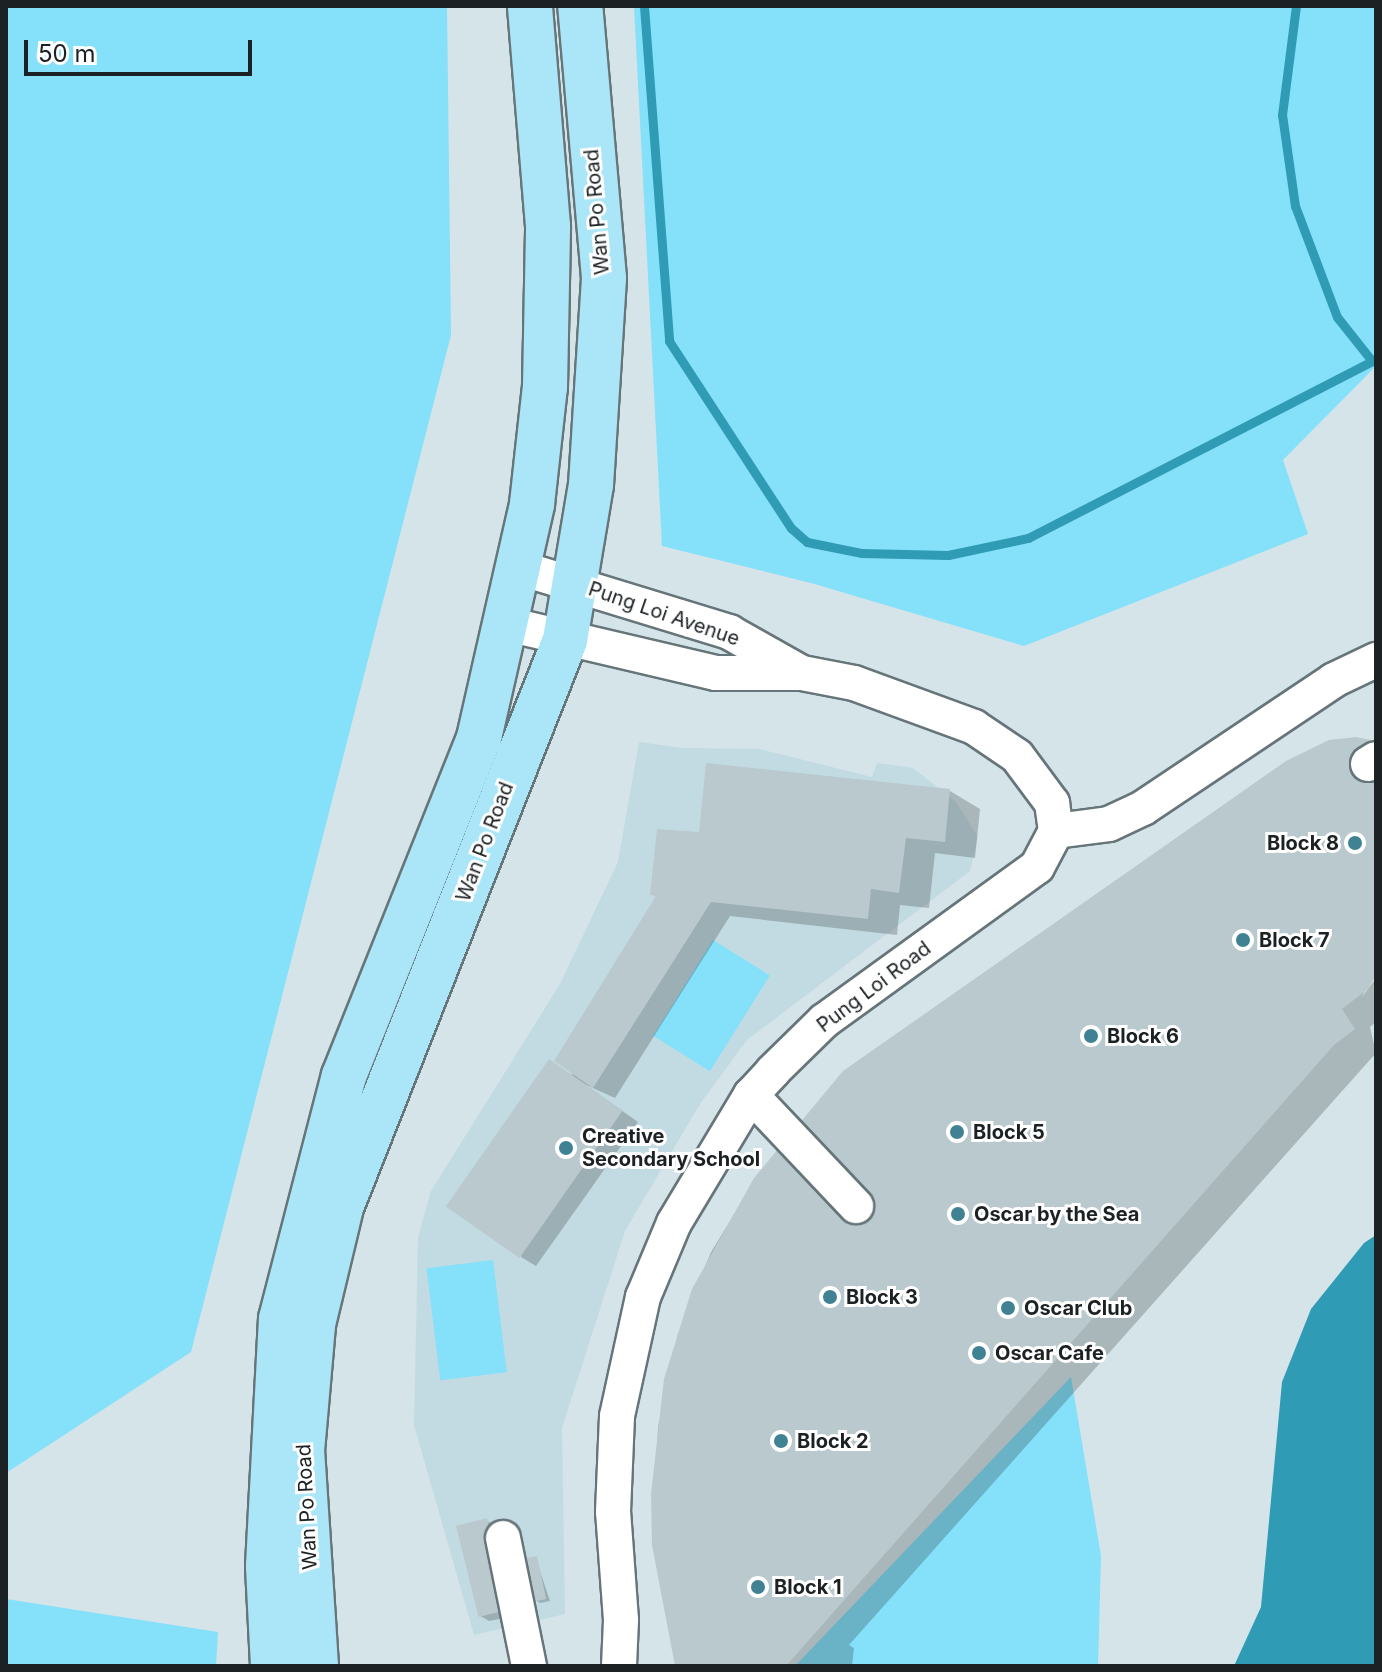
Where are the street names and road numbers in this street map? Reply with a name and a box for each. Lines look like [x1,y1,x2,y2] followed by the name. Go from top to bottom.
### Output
[580,148,614,276] street label: Wan Po Road
[585,577,743,651] street label: Pung Loi Avenue
[451,779,519,905] street label: Wan Po Road
[812,936,936,1038] street label: Pung Loi Road
[292,1444,322,1570] street label: Wan Po Road

